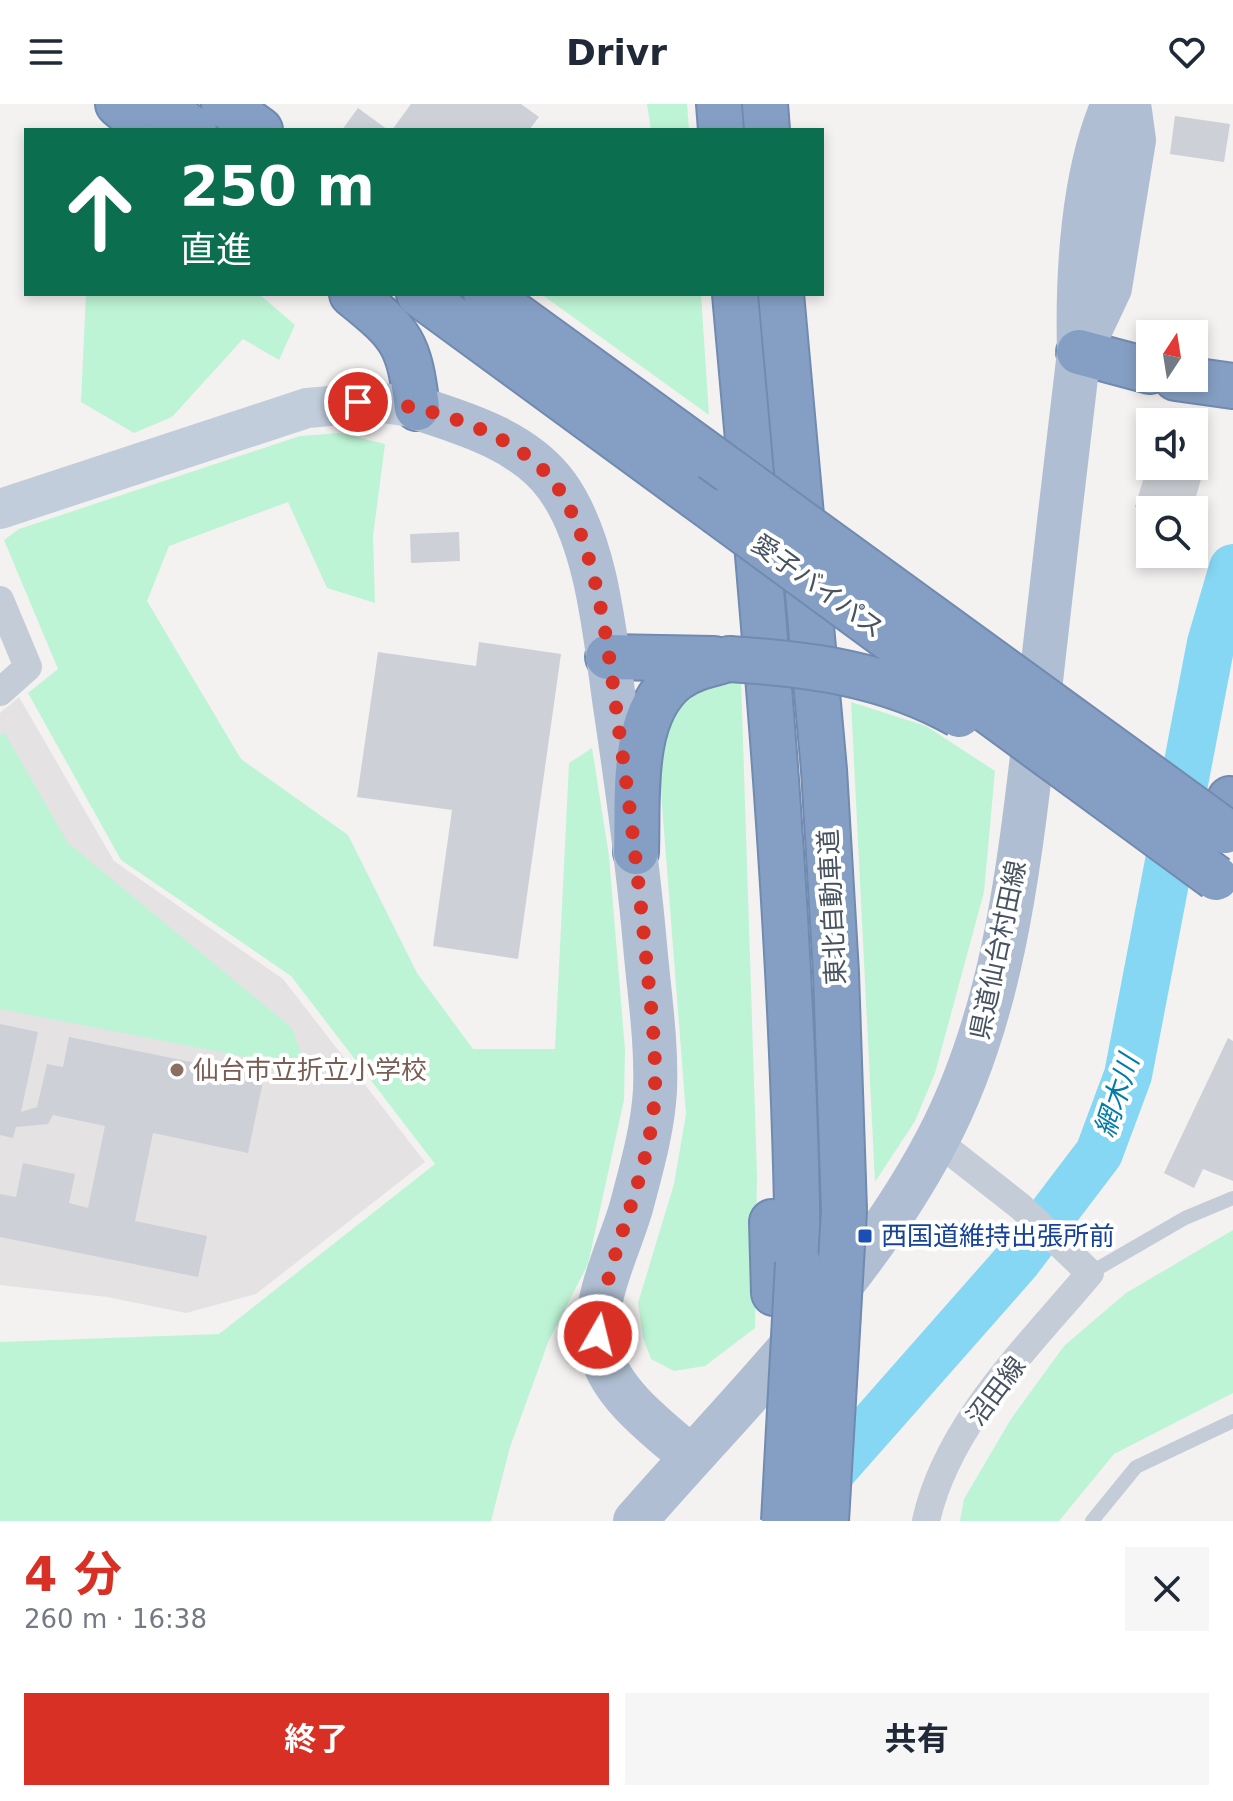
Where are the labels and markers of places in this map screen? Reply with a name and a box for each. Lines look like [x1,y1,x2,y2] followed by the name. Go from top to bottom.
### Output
[324,368,392,436] pin
[193,1055,427,1085] place label: 仙台市立折立小学校
[168,1061,186,1079] marker: 仙台市立折立小学校
[881,1221,1115,1251] place label: 西国道維持出張所前
[856,1227,874,1245] marker: 西国道維持出張所前

